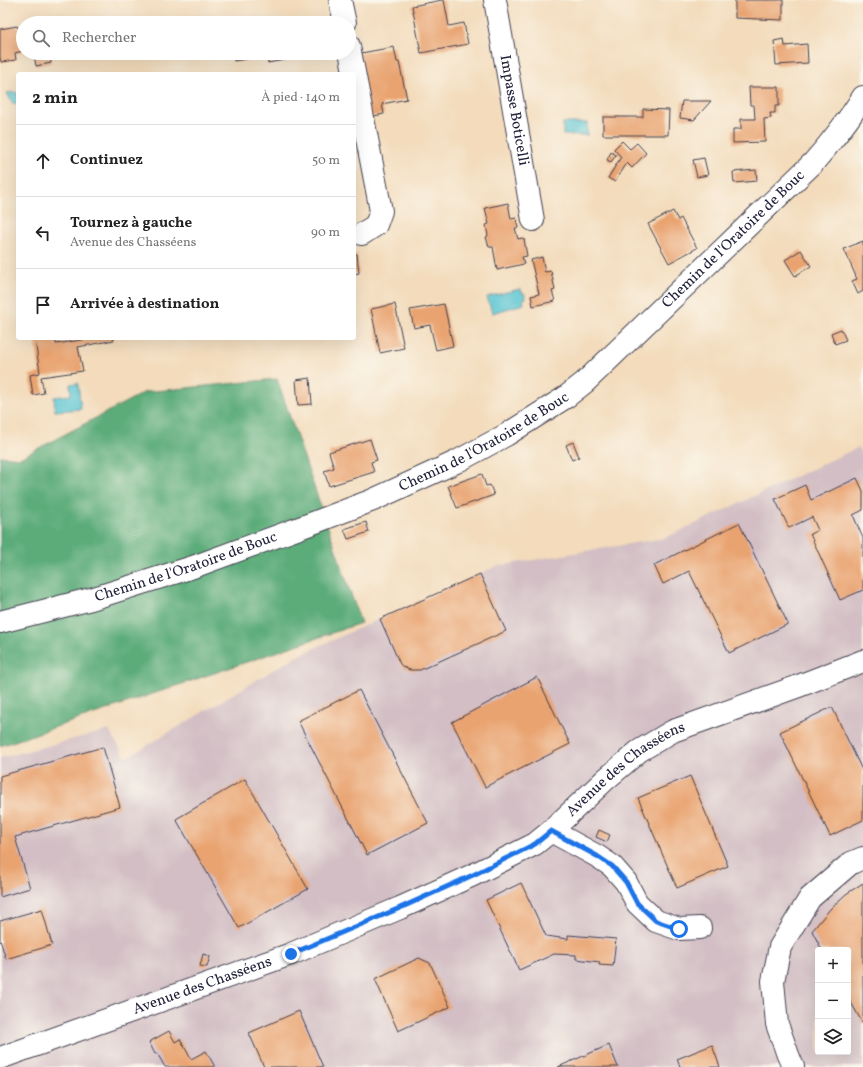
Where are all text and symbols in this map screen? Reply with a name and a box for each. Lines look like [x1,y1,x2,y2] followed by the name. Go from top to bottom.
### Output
[16,16,356,60] search box
[30,27,52,49] icon: search
[62,28,136,49] text: Rechercher
[494,53,534,167] street label: Impasse Boticelli
[32,87,78,110] text: 2 min
[261,89,340,107] text: À pied · 140 m
[32,150,54,172] icon: ahead
[70,150,143,171] text: Continuez
[312,152,340,170] text: 50 m
[657,165,810,313] street label: Chemin de l'Oratoire de Bouc
[70,213,192,234] text: Tournez à gauche
[32,222,54,244] icon: left
[311,224,340,242] text: 90 m
[70,234,196,252] text: Avenue des Chasséens
[32,294,54,316] icon: arrive
[70,294,219,315] text: Arrivée à destination
[395,387,573,497] street label: Chemin de l'Oratoire de Bouc
[92,526,280,608] street label: Chemin de l'Oratoire de Bouc
[562,717,688,822] street label: Avenue des Chasséens
[670,920,688,938] route start
[282,945,300,963] route end
[815,947,851,1055] map controls
[815,947,851,983] button: +
[130,951,275,1020] street label: Avenue des Chasséens
[815,983,851,1019] button: −
[815,1019,851,1055] button: layers

